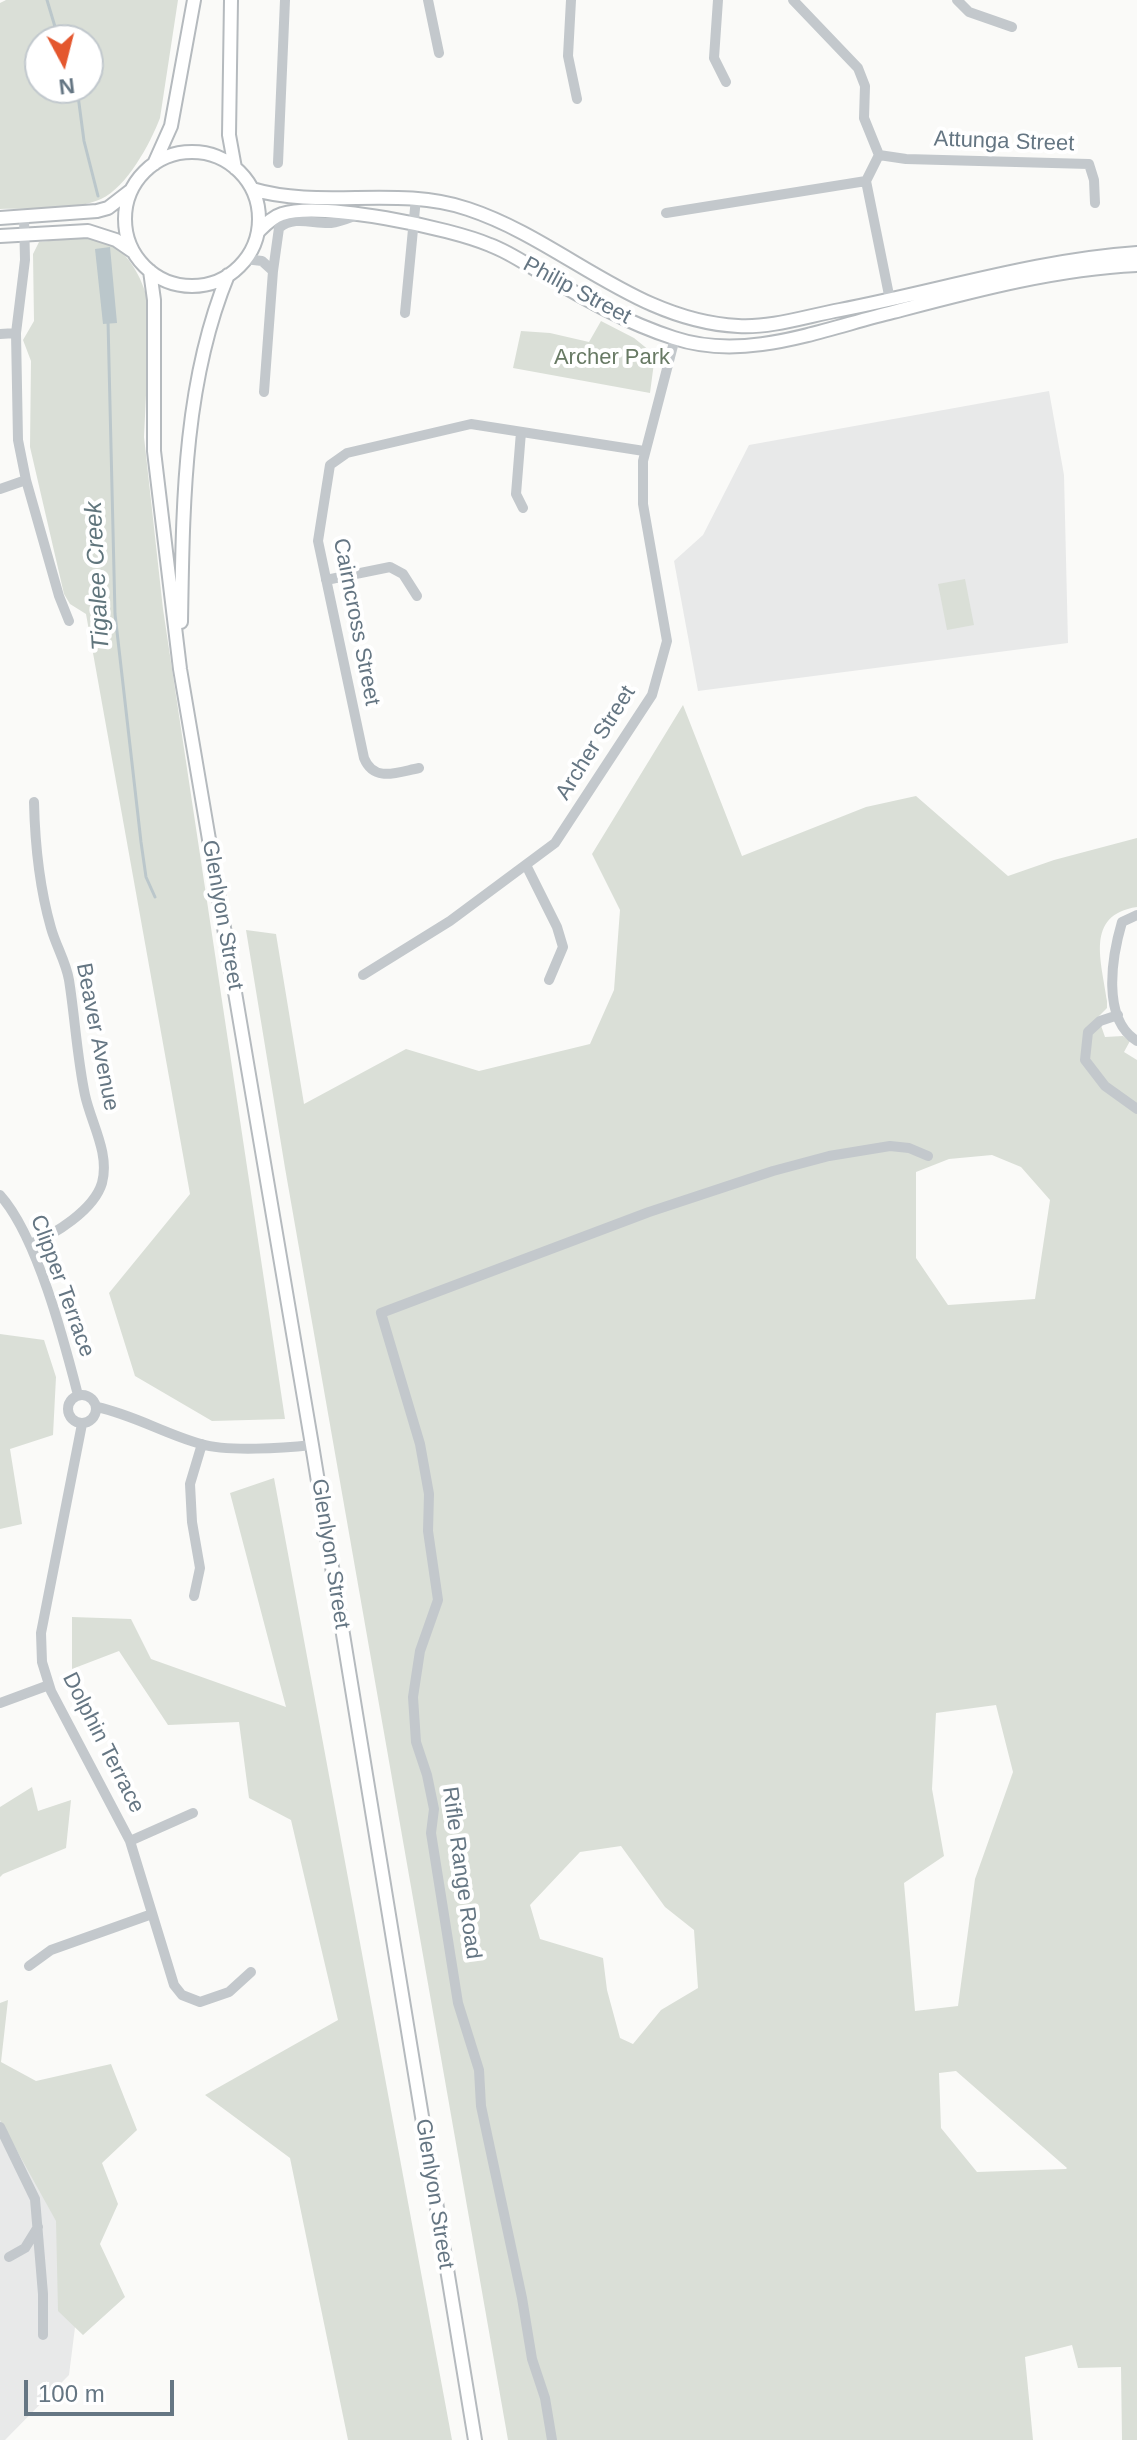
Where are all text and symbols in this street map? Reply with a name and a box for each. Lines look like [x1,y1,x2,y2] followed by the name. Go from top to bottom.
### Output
[24,24,104,104] north arrow
[57,73,76,100] text: N
[933,126,1075,158] street label: Attunga Street
[518,252,636,330] street label: Philip Street
[554,345,670,371] park label: Archer Park
[80,501,116,651] water label: Tigalee Creek
[327,536,385,708] street label: Cairncross Street
[550,681,642,805] street label: Archer Street
[196,838,248,992] street label: Glenlyon Street
[70,961,124,1113] street label: Beaver Avenue
[24,1211,100,1361] street label: Clipper Terrace
[305,1477,355,1631] street label: Glenlyon Street
[56,1668,150,1818] street label: Dolphin Terrace
[436,1785,486,1961] street label: Rifle Range Road
[409,2117,459,2271] street label: Glenlyon Street
[28,2364,178,2414] scale bar
[38,2380,105,2407] text: 100 m

